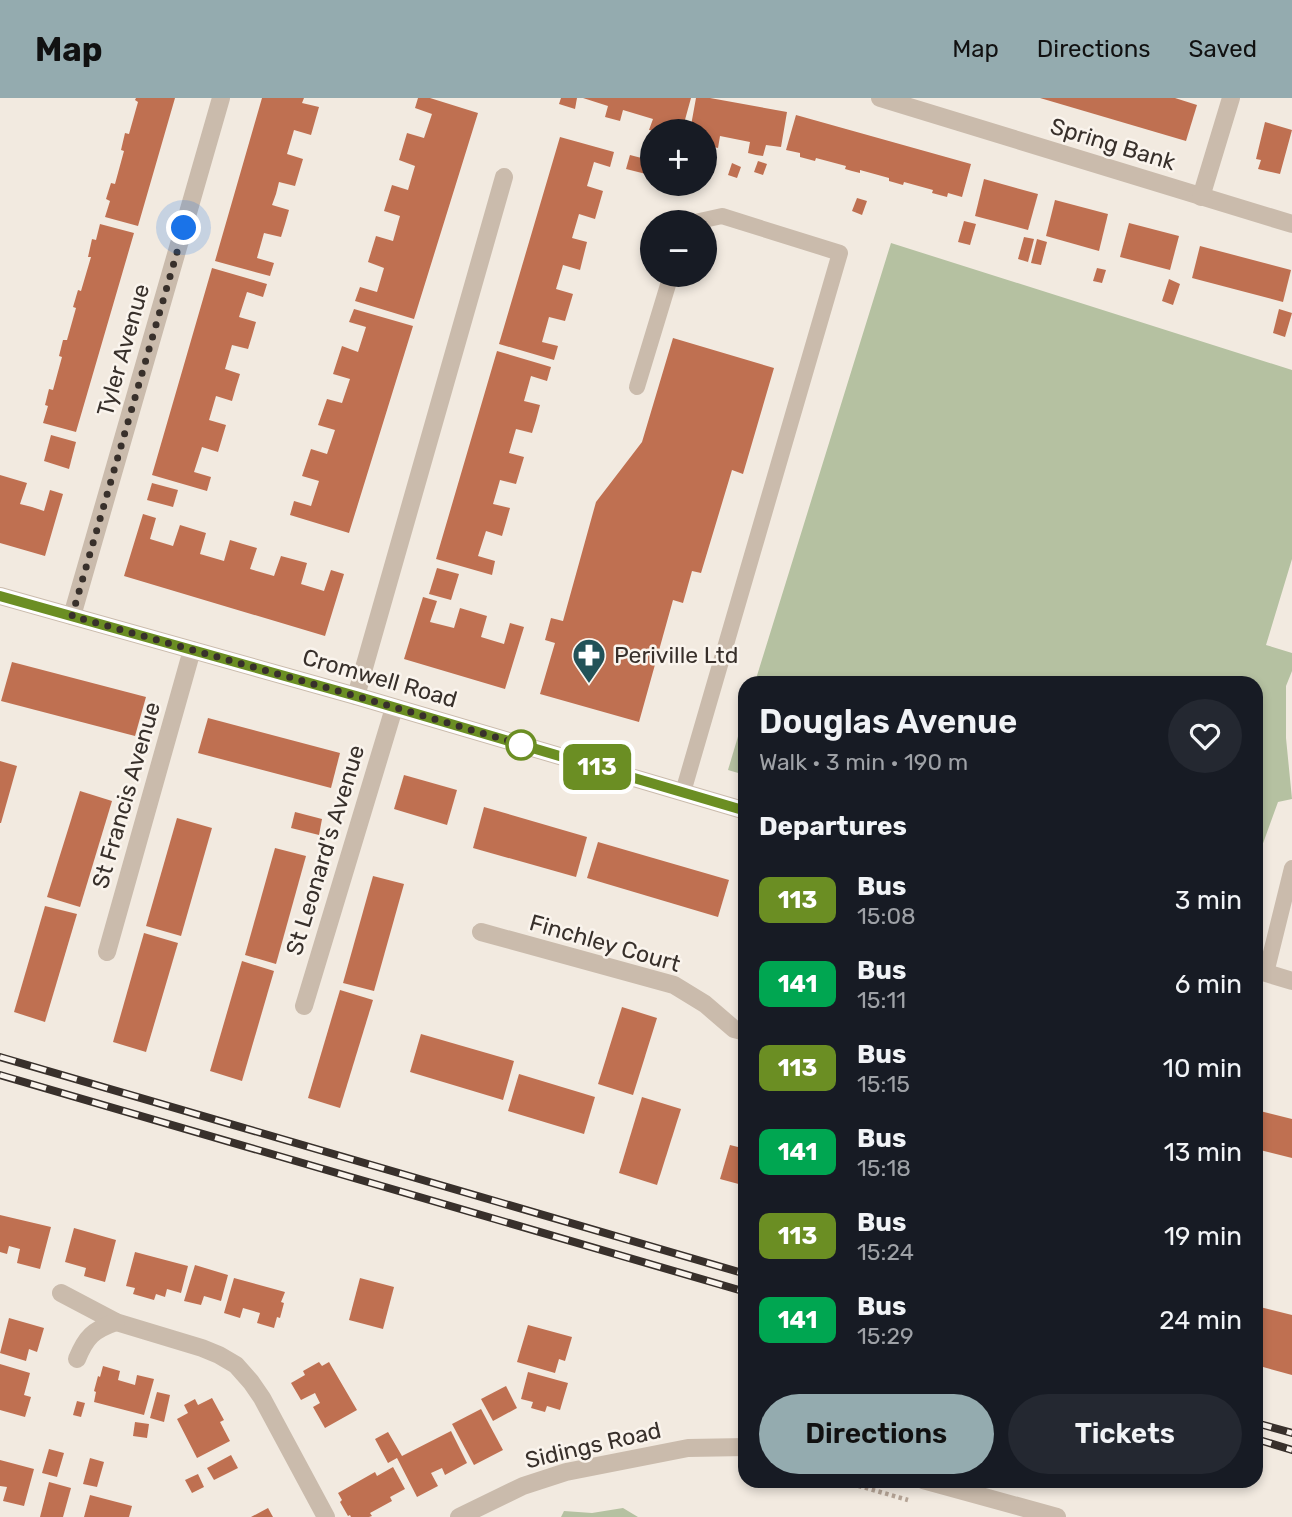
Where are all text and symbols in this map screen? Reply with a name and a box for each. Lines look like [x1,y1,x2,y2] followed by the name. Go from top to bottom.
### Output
[35,30,103,69] text: Map
[952,35,999,63] text: Map
[1037,35,1150,63] text: Directions
[1188,35,1257,63] text: Saved
[1047,112,1179,176] street label: Spring Bank
[640,119,717,287] map controls
[640,119,717,196] button: +
[166,210,201,245] your location
[640,210,717,287] button: −
[91,281,155,419] street label: Tyler Avenue
[570,636,608,685] pharmacy icon: Periville Ltd
[614,641,738,669] place label: Periville Ltd
[299,643,461,713] street label: Cromwell Road
[86,698,166,892] street label: St Francis Avenue
[1168,699,1242,773] button: heart
[759,702,1017,741] text: Douglas Avenue
[506,730,536,760] unlabelled marker
[280,741,370,959] street label: St Leonard's Avenue
[557,744,637,790] line badge: 113
[759,748,968,776] text: Walk · 3 min · 190 m
[577,753,617,781] text: 113
[759,811,907,842] text: Departures
[857,871,906,902] text: Bus
[1175,885,1242,916] text: 3 min
[778,886,817,914] text: 113
[857,902,916,930] text: 15:08
[526,908,684,978] street label: Finchley Court
[857,955,906,986] text: Bus
[1175,969,1242,1000] text: 6 min
[778,970,817,998] text: 141
[857,986,906,1014] text: 15:11
[857,1039,906,1070] text: Bus
[1163,1053,1242,1084] text: 10 min
[778,1054,817,1082] text: 113
[857,1070,910,1098] text: 15:15
[857,1123,906,1154] text: Bus
[1164,1137,1242,1168] text: 13 min
[778,1138,817,1166] text: 141
[857,1154,911,1182] text: 15:18
[857,1207,906,1238] text: Bus
[1164,1221,1242,1252] text: 19 min
[778,1222,817,1250] text: 113
[857,1238,914,1266] text: 15:24
[857,1291,906,1322] text: Bus
[1159,1305,1242,1336] text: 24 min
[778,1306,817,1334] text: 141
[857,1322,914,1350] text: 15:29
[759,1394,994,1474] button: Directions
[1008,1394,1242,1474] button: Tickets
[522,1416,664,1474] street label: Sidings Road

